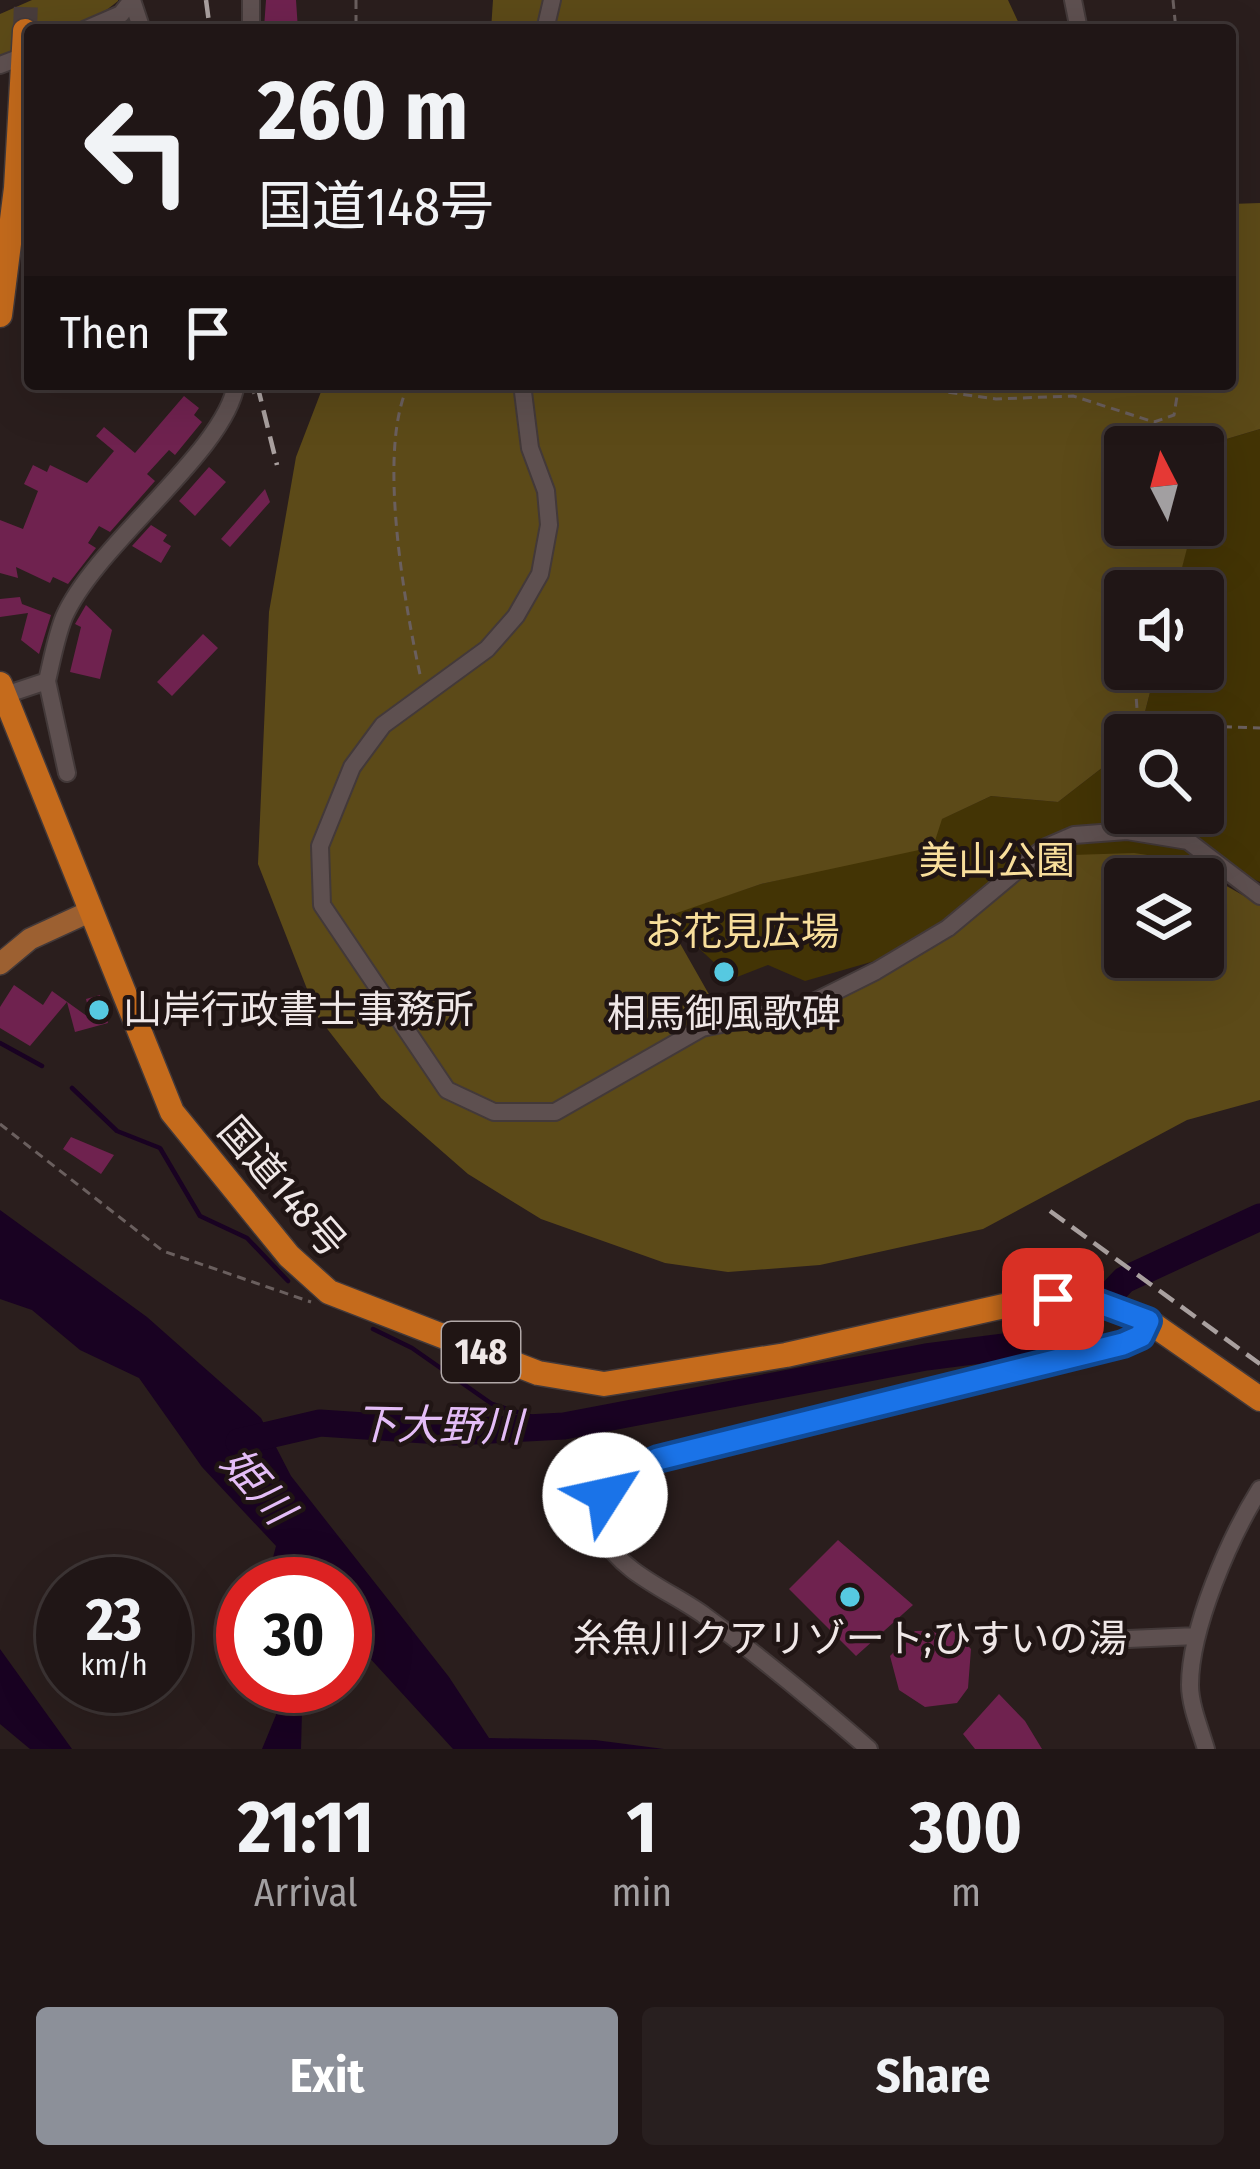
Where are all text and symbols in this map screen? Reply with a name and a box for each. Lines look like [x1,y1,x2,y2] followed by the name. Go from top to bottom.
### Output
[258,60,468,161] text: 260 m
[60,72,216,228] icon: left
[258,175,494,239] text: 国道148号
[175,300,241,366] icon: arrive
[60,306,151,360] text: Then
[1104,426,1224,546] north arrow
[1104,426,1224,978] map controls
[1104,570,1224,690] button: sound
[1104,714,1224,834] button: search
[919,838,1075,884] park label: 美山公園
[1104,858,1224,978] button: layers
[644,909,840,955] park label: お花見広場
[711,959,737,985] marker: 相馬御風歌碑
[123,987,474,1033] place label: 山岸行政書士事務所
[607,991,841,1037] place label: 相馬御風歌碑
[86,997,112,1023] marker: 山岸行政書士事務所
[209,1108,355,1266] street label: 国道148号
[1002,1248,1104,1350] pin
[1020,1266,1086,1332] icon: arrive
[442,1322,520,1382] road number: 148
[355,1400,527,1453] water label: 下大野川
[542,1432,668,1558] position arrow
[211,1438,306,1537] water label: 姫川
[216,1557,372,1713] speed limit sign: 30
[86,1584,142,1656] text: 23
[837,1584,863,1610] marker: 糸魚川クアリゾート;ひすいの湯
[573,1616,1127,1662] place label: 糸魚川クアリゾート;ひすいの湯
[81,1647,147,1683] text: km/h
[238,1785,374,1871] text: 21:11
[627,1785,657,1871] text: 1
[910,1785,1022,1871] text: 300
[254,1870,357,1916] text: Arrival
[612,1870,672,1916] text: min
[951,1870,981,1916] text: m
[36,2007,618,2145] button: Exit
[642,2007,1224,2145] button: Share

